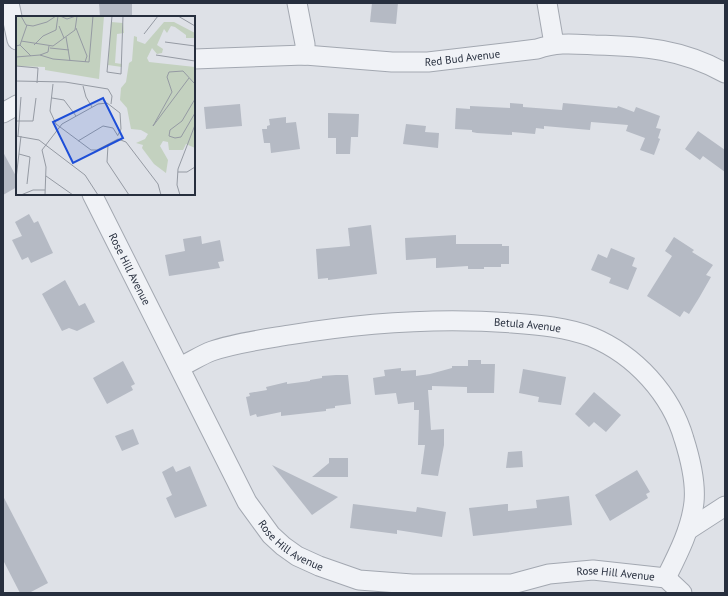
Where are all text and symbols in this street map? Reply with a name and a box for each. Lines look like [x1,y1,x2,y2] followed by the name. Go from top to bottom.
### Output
[16,16,195,195] inset map
[425,46,501,69] street label: Red Bud Avenue
[106,231,154,308] street label: Rose Hill Avenue
[494,315,563,335] street label: Betula Avenue
[255,517,326,574] street label: Rose Hill Avenue
[576,563,656,584] street label: Rose Hill Avenue

